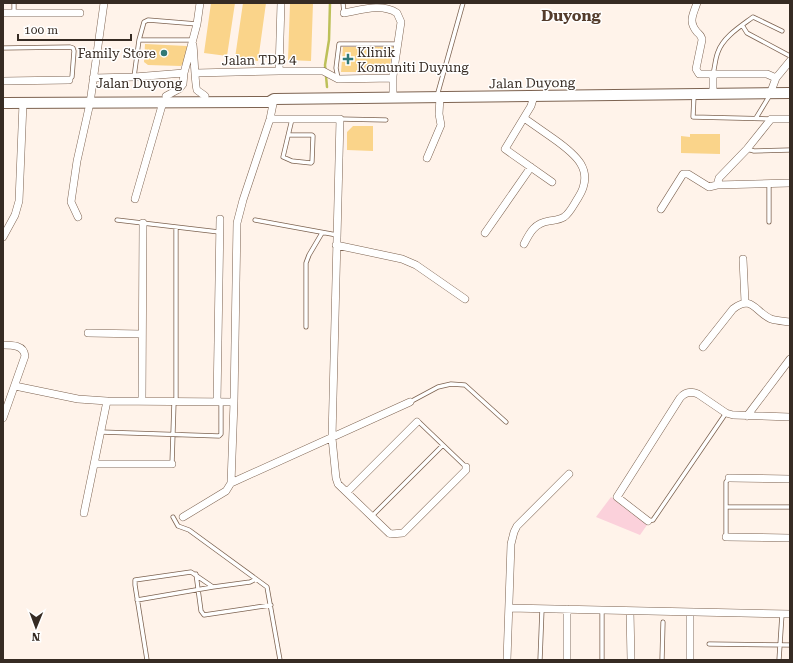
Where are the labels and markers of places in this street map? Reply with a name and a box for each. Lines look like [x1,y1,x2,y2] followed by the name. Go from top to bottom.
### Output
[357,45,469,75] place label: Klinik Komuniti Duyung
[78,46,156,61] place label: Family Store
[159,48,169,58] marker: Family Store
[342,53,354,65] marker: Klinik Komuniti Duyung

